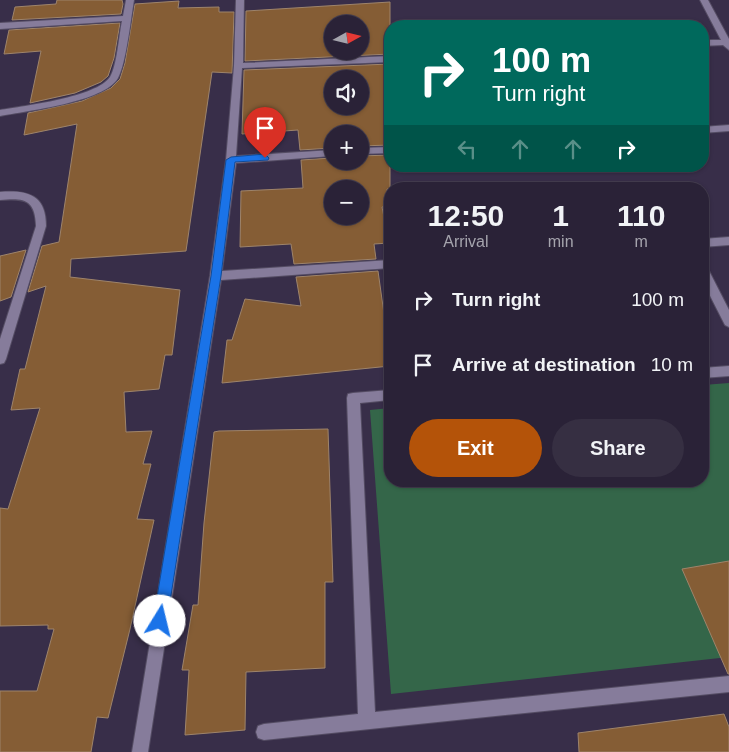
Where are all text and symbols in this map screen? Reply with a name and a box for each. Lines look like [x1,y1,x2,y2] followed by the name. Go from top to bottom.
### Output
[324,15,369,60] north arrow
[324,15,369,225] map controls
[409,40,474,105] icon: right
[492,40,591,79] text: 100 m
[324,70,369,115] button: sound
[492,81,585,106] text: Turn right
[244,107,286,158] pin
[251,114,279,142] icon: arrive
[324,125,369,170] button: +
[453,135,481,163] icon: left
[506,135,534,163] icon: ahead
[559,135,587,163] icon: ahead
[612,135,640,163] icon: right
[324,180,369,225] button: −
[428,199,504,232] text: 12:50
[552,199,569,232] text: 1
[617,199,665,232] text: 110
[443,233,489,250] text: Arrival
[548,233,574,250] text: min
[635,233,648,250] text: m
[409,286,437,314] icon: right
[452,289,540,310] text: Turn right
[631,289,684,310] text: 100 m
[409,351,437,379] icon: arrive
[452,354,636,375] text: Arrive at destination
[651,354,693,375] text: 10 m
[409,419,542,477] button: Exit
[552,419,684,477] button: Share
[133,594,185,646] position arrow

